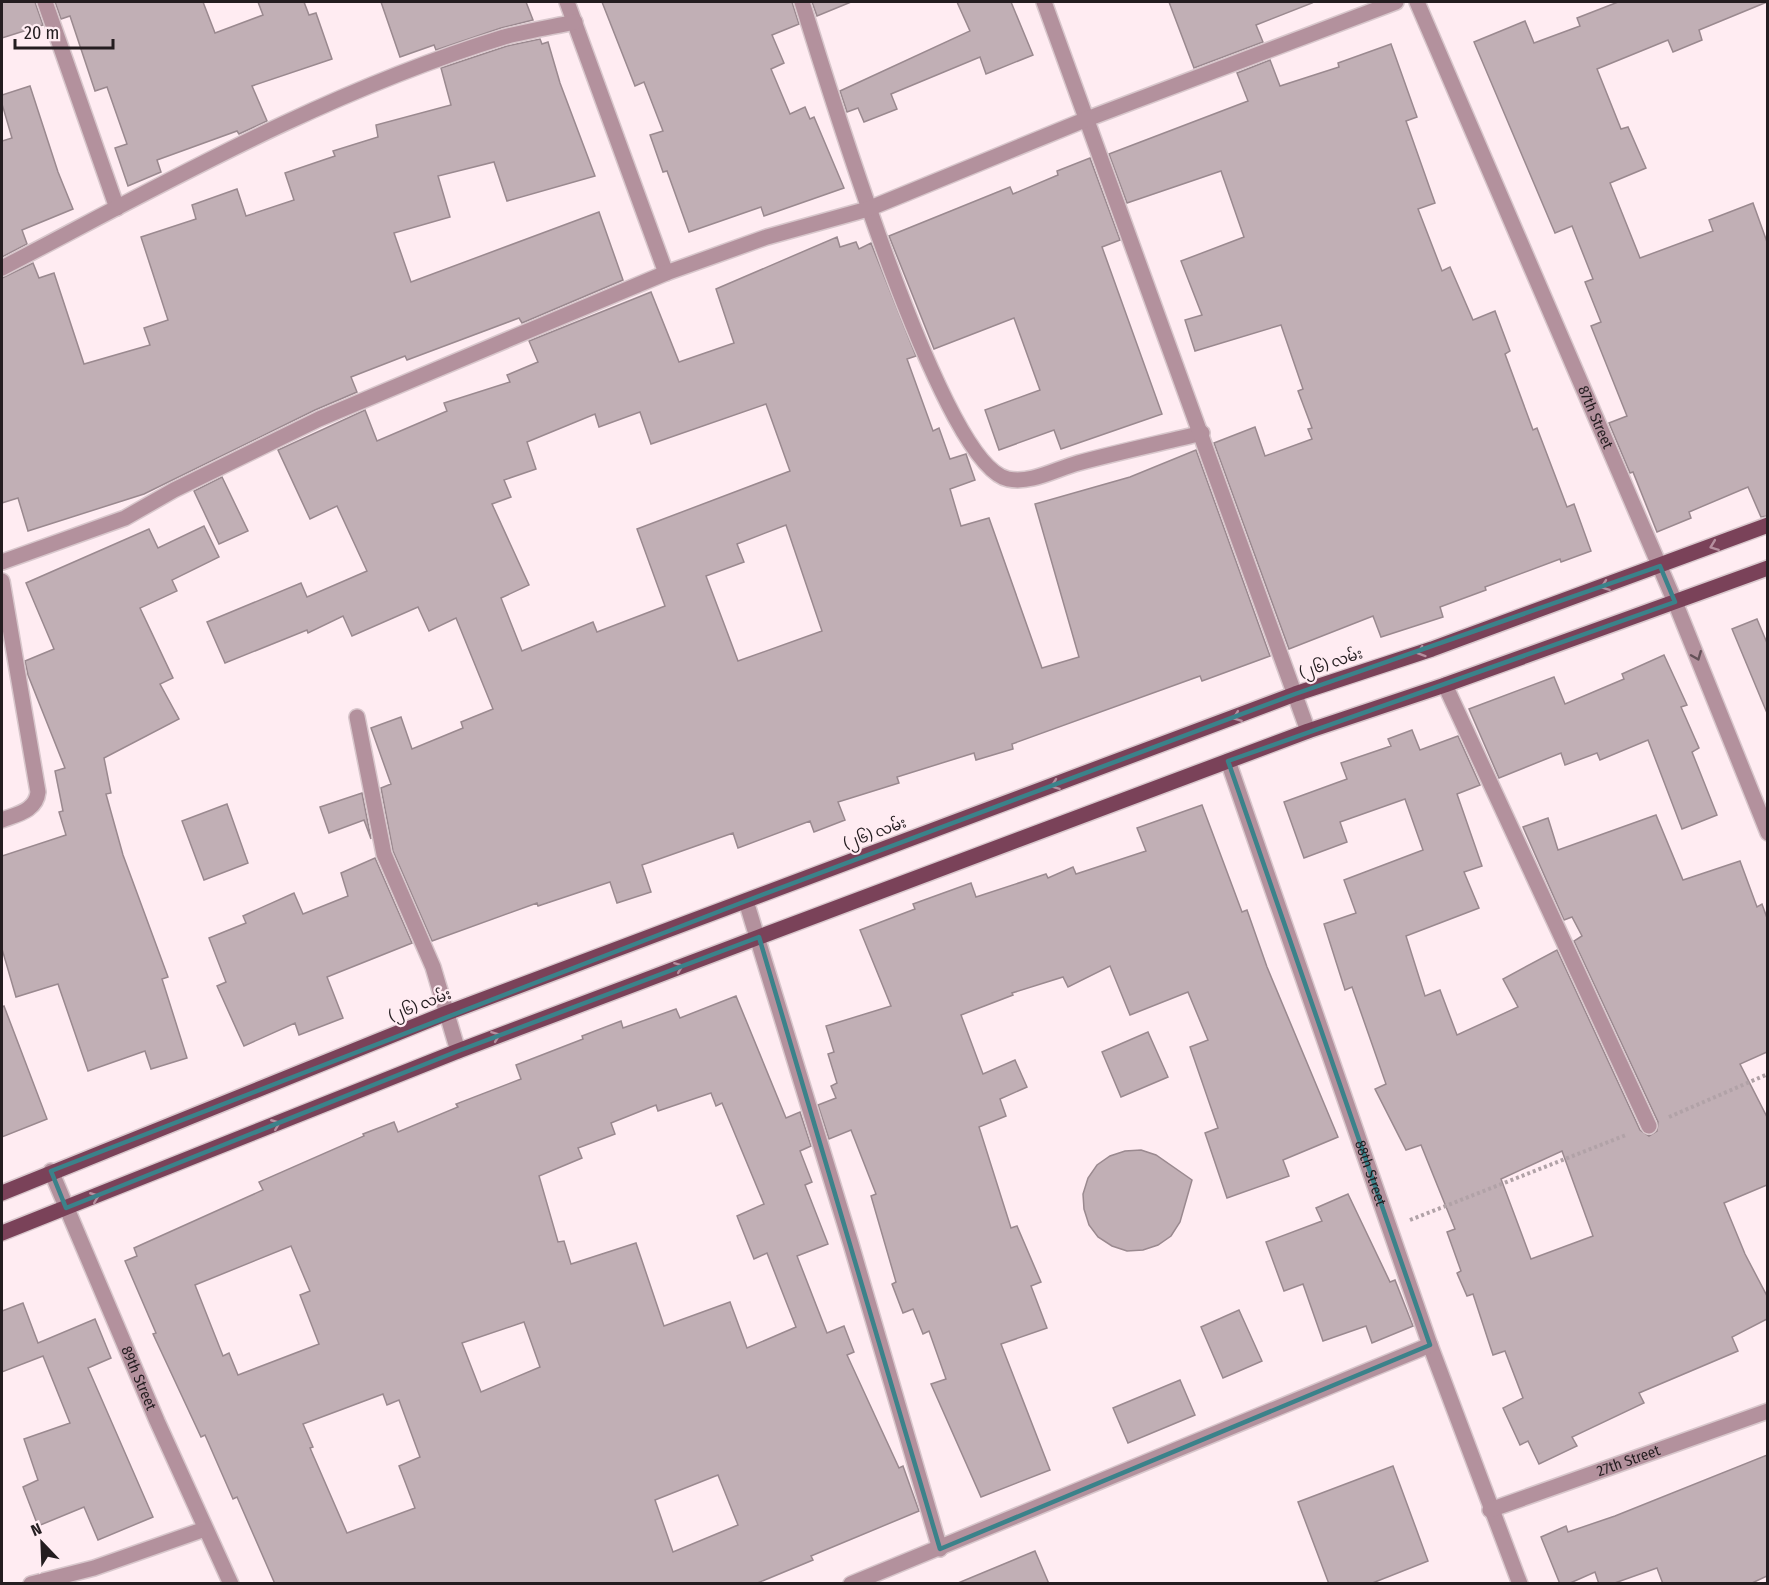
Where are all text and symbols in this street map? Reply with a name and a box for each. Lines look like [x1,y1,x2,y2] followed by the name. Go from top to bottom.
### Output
[15,12,112,50] scale bar
[24,22,59,44] text: 20 m
[1574,383,1617,452] street label: 87th Street
[1709,539,1720,551] one-way arrow
[1600,579,1611,592] one-way arrow
[1297,643,1366,685] street label: (၂၆) လမ်း
[1416,645,1427,658] one-way arrow
[1690,650,1702,661] one-way arrow
[1233,709,1243,722] one-way arrow
[1050,778,1061,790] one-way arrow
[841,812,910,855] street label: (၂၆) လမ်း
[673,962,684,974] one-way arrow
[386,984,455,1028] street label: (၂၆) လမ်း
[490,1031,501,1043] one-way arrow
[270,1119,281,1131] one-way arrow
[1351,1138,1390,1208] street label: 88th Street
[90,1191,100,1204] one-way arrow
[117,1343,160,1413] street label: 89th Street
[1594,1441,1663,1480] street label: 27th Street
[12,1513,72,1573] north arrow
[28,1519,44,1540] text: N

